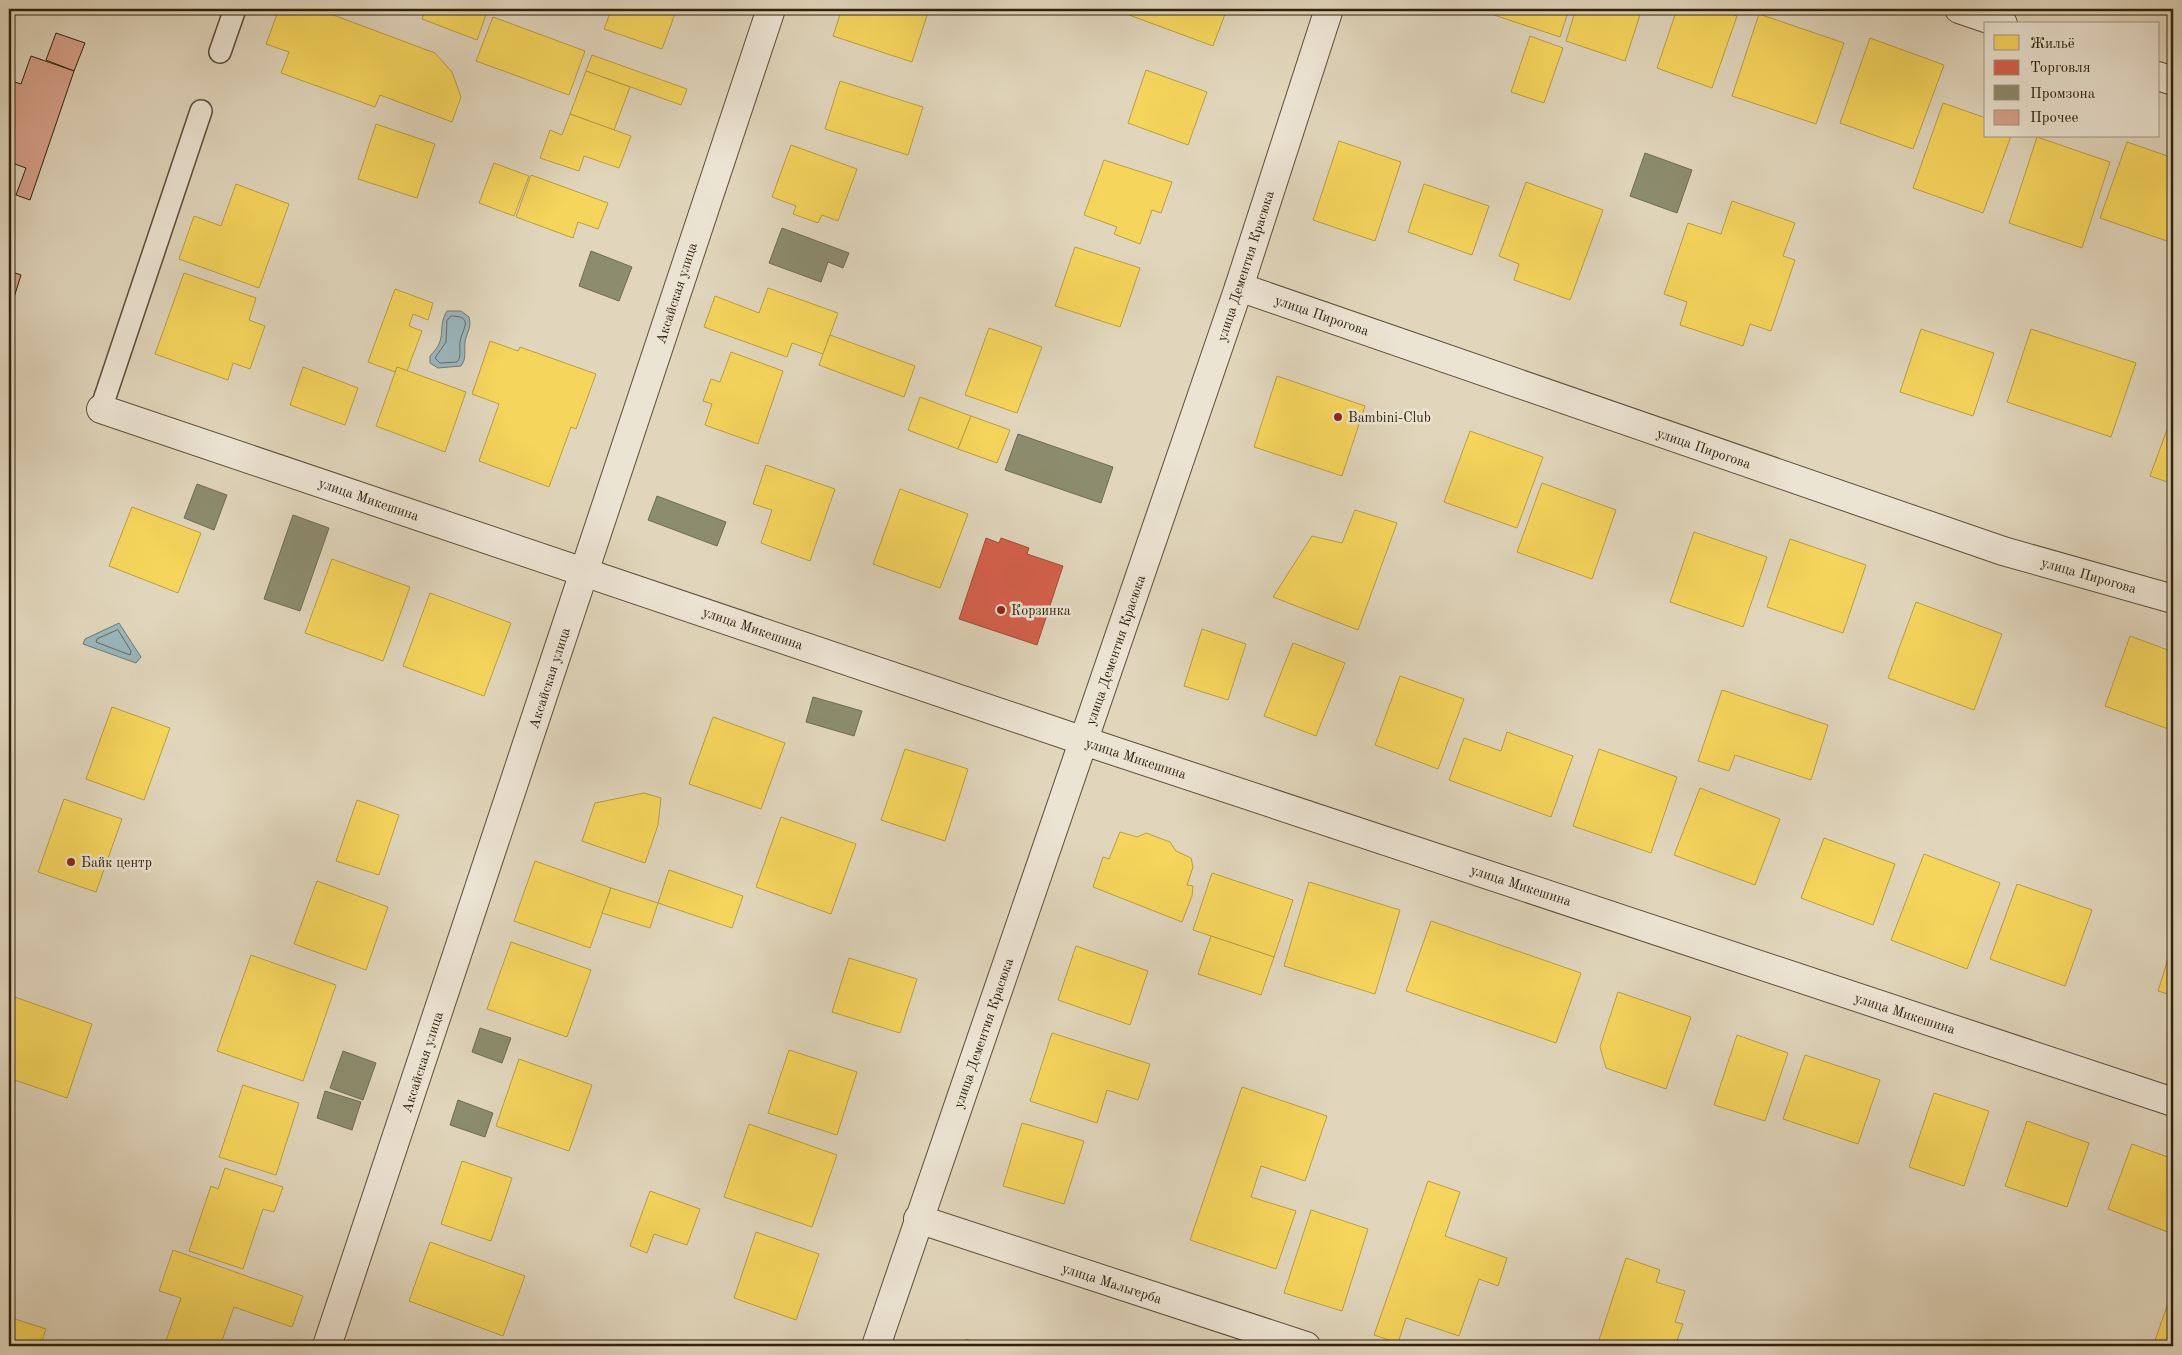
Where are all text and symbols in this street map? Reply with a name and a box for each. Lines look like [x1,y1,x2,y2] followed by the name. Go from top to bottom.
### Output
[1984,22,2160,138] legend
[2030,37,2075,52] text: Жильё
[2030,61,2091,76] text: Торговля
[2030,87,2096,102] text: Промзона
[2030,111,2078,126] text: Прочее
[1215,189,1277,343] street label: улица Дементия Красюка
[654,241,700,346] street label: Аксайская улица
[1273,293,1371,339] street label: улица Пирогова
[1332,411,1344,423] marker: Bambini-Club
[1348,411,1431,425] place label: Bambini-Club
[1655,426,1753,472] street label: улица Пирогова
[317,476,421,524] street label: улица Микешина
[2039,556,2138,596] street label: улица Пирогова
[1084,573,1148,727] street label: улица Дементия Красюка
[995,604,1007,616] marker: Корзинка
[1011,604,1071,618] place label: Корзинка
[701,605,805,653] street label: улица Микешина
[527,626,573,731] street label: Аксайская улица
[1083,736,1188,782] street label: улица Микешина
[65,856,77,868] marker: Байк центр
[81,856,152,870] place label: Байк центр
[1468,863,1573,909] street label: улица Микешина
[952,956,1016,1110] street label: улица Дементия Красюка
[1852,991,1957,1037] street label: улица Микешина
[400,1010,446,1115] street label: Аксайская улица
[1060,1261,1163,1307] street label: улица Мальгерба

